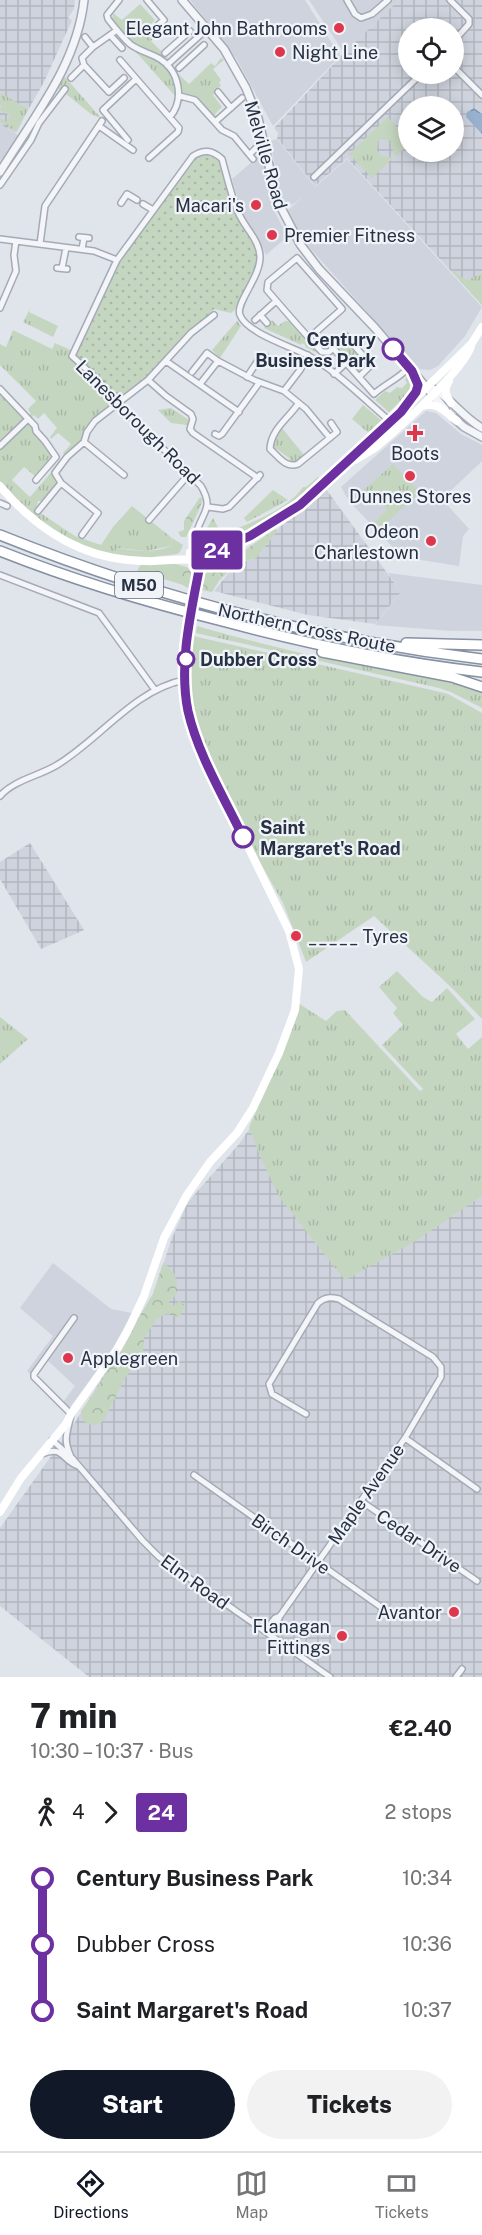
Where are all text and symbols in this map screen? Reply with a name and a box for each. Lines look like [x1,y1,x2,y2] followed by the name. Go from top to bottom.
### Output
[126,18,327,39] place label: Elegant John Bathrooms
[398,18,464,162] map controls
[398,18,464,84] button: locate
[332,21,346,35] marker: Elegant John Bathrooms
[292,42,378,63] place label: Night Line
[273,45,287,59] marker: Night Line
[398,96,464,162] button: layers
[240,98,292,212] street label: Melville Road
[175,195,244,216] place label: Macari's
[249,198,263,212] marker: Macari's
[284,225,415,246] place label: Premier Fitness
[265,228,279,242] marker: Premier Fitness
[255,329,377,371] place label: Century Business Park
[382,338,404,360] marker: Century Business Park
[72,356,204,488] street label: Lanesborough Road
[408,426,422,440] marker: Boots
[391,443,439,464] place label: Boots
[403,469,417,483] marker: Dunnes Stores
[349,486,471,507] place label: Dunnes Stores
[314,521,419,563] place label: Odeon Charlestown
[190,530,244,570] line badge: 24
[424,534,438,548] marker: Odeon Charlestown
[203,538,231,563] text: 24
[115,572,163,598] road number: M50
[216,599,398,657] street label: Northern Cross Route
[200,649,317,670] place label: Dubber Cross
[177,650,195,668] marker: Dubber Cross
[260,817,401,859] place label: Saint Margaret's Road
[232,826,254,848] marker: Saint Margaret's Road
[308,926,408,947] place label: _____ Tyres
[289,929,303,943] marker: _____ Tyres
[80,1348,178,1369] place label: Applegreen
[61,1351,75,1365] marker: Applegreen
[324,1440,408,1548] street label: Maple Avenue
[373,1505,465,1577] street label: Cedar Drive
[248,1509,334,1579] street label: Birch Drive
[157,1550,233,1614] street label: Elm Road
[378,1602,442,1623] place label: Avantor
[447,1605,461,1619] marker: Avantor
[252,1616,330,1658] place label: Flanagan Fittings
[335,1629,349,1643] marker: Flanagan Fittings
[30,1697,117,1735] text: 7 min
[389,1715,452,1741] text: €2.40
[30,1739,193,1763] text: 10:30 – 10:37 · Bus
[30,1796,63,1829] icon: walk
[94,1796,127,1829] icon: forward
[72,1800,85,1824] text: 4
[148,1800,175,1825] text: 24
[385,1800,452,1824] text: 2 stops
[76,1865,314,1891] text: Century Business Park
[402,1866,452,1890] text: 10:34
[76,1931,215,1957] text: Dubber Cross
[402,1932,452,1956] text: 10:36
[76,1997,308,2023] text: Saint Margaret's Road
[403,1998,452,2022] text: 10:37
[30,2070,235,2139] button: Start
[247,2070,452,2139] button: Tickets
[53,2167,129,2222] tab: Directions
[235,2167,268,2222] tab: Map
[375,2167,429,2222] tab: Tickets

